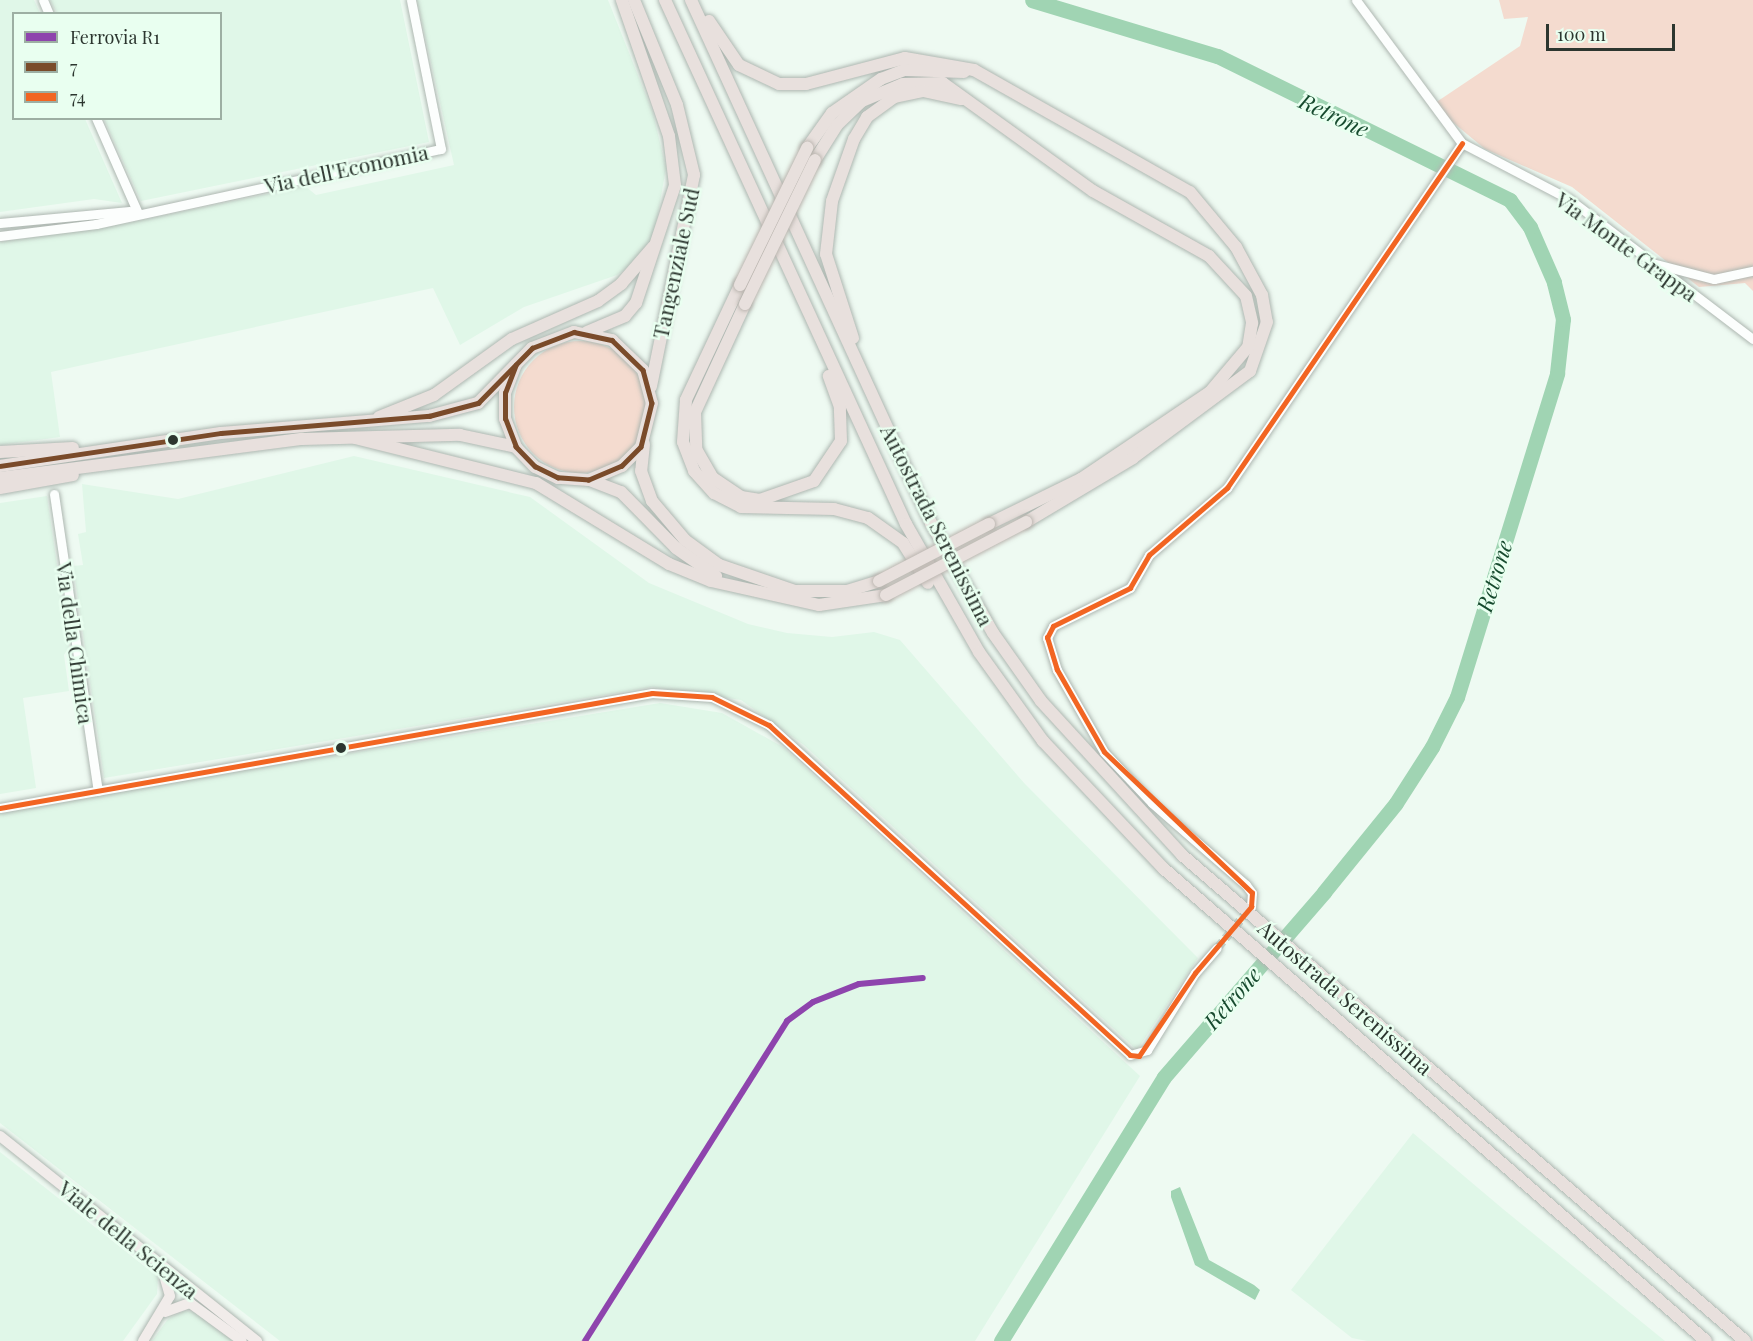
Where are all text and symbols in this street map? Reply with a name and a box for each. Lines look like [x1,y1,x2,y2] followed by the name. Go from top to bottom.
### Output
[12,12,222,120] legend
[1549,12,1678,50] scale bar
[1557,22,1606,46] text: 100 m
[70,25,160,49] text: Ferrovia R1
[70,55,77,79] text: 7
[70,85,86,109] text: 74
[1295,88,1373,142] water label: Retrone
[262,138,430,198] street label: Via dell'Economia
[647,185,703,341] street label: Tangenziale Sud
[1551,186,1703,306] street label: Via Monte Grappa
[876,420,1000,630] street label: Autostrada Serenissima
[167,434,179,446] unlabelled marker
[1471,537,1517,615] water label: Retrone
[52,560,100,726] street label: Via della Chimica
[335,742,347,754] unlabelled marker
[1254,915,1438,1079] street label: Autostrada Serenissima
[1198,962,1266,1034] water label: Retrone
[54,1175,204,1303] street label: Viale della Scienza

